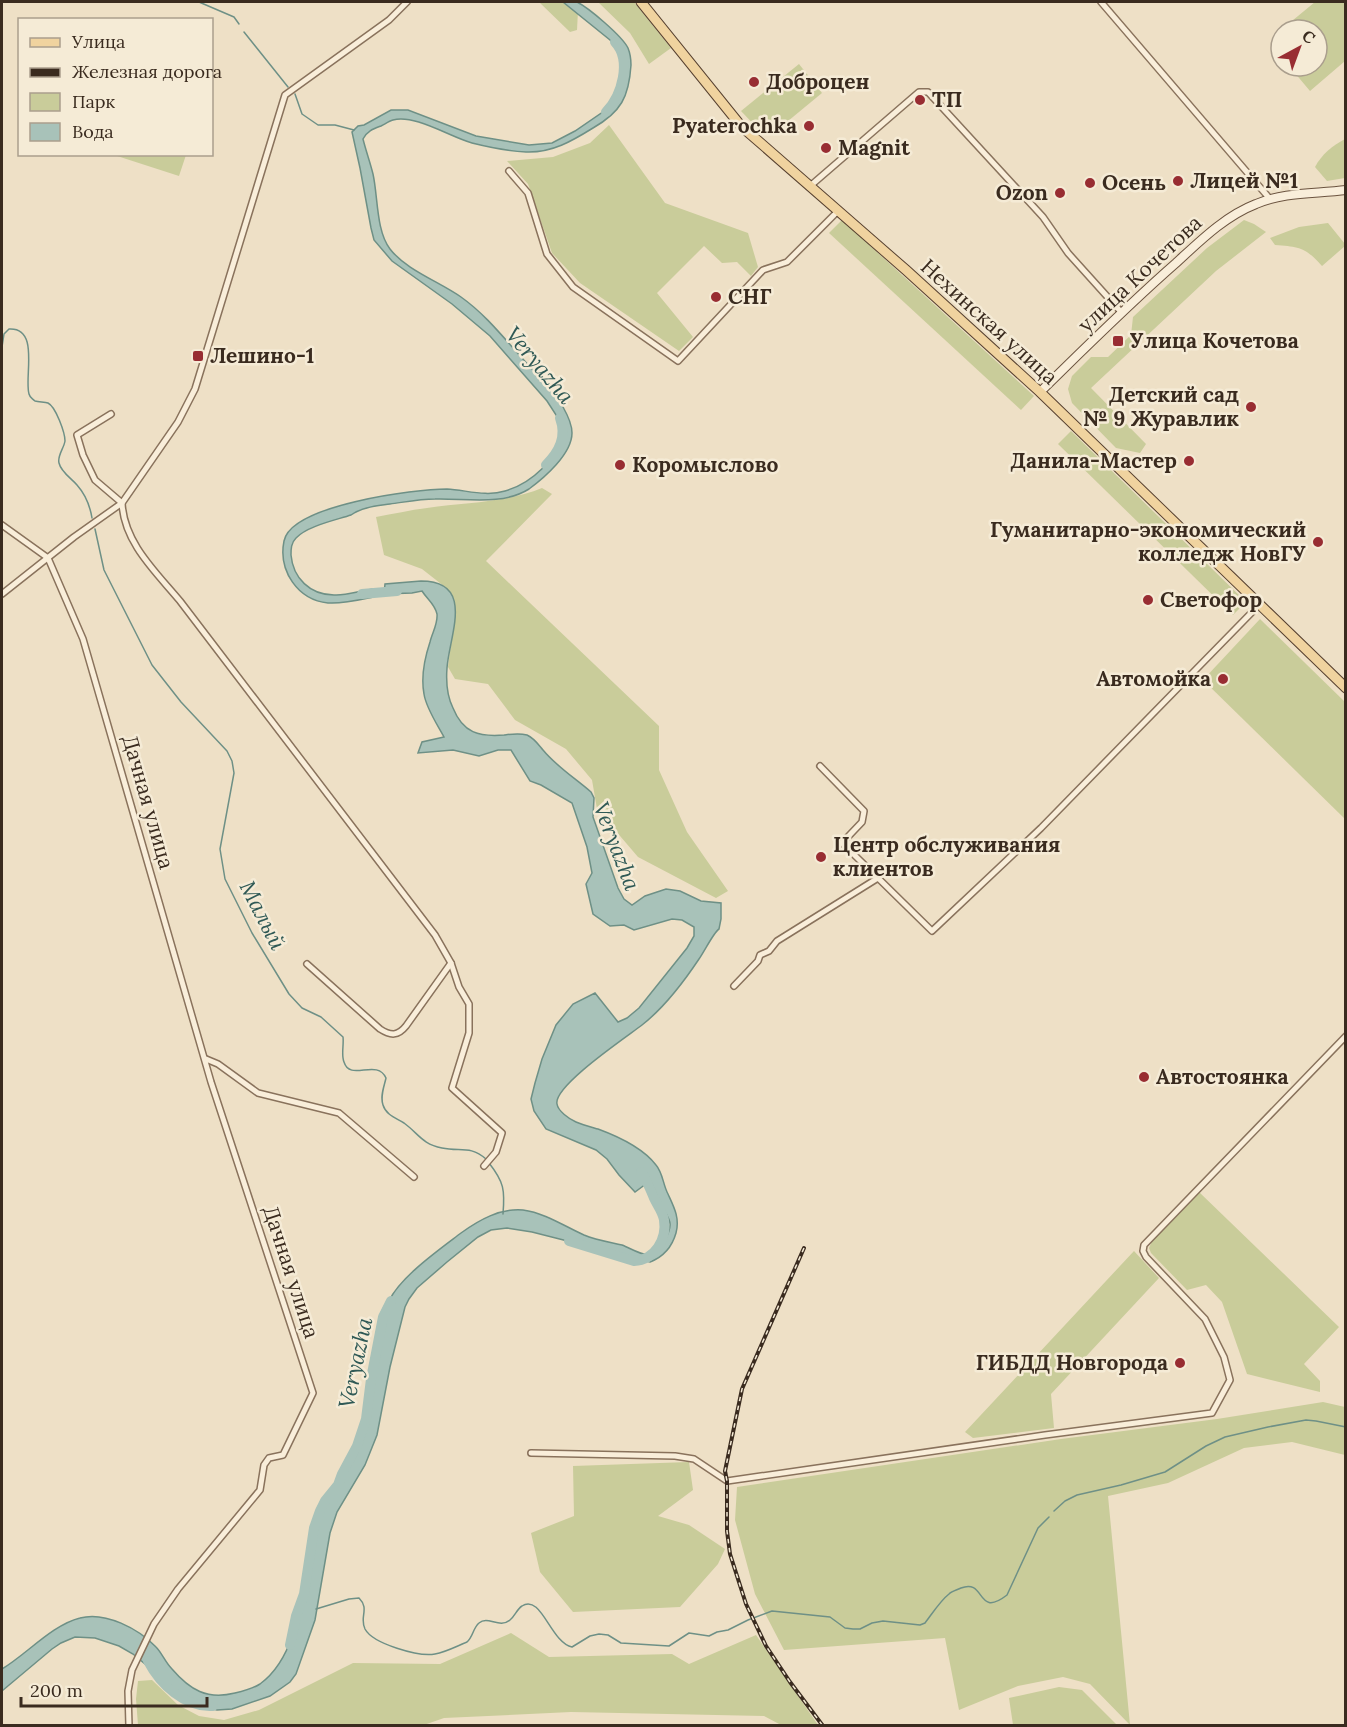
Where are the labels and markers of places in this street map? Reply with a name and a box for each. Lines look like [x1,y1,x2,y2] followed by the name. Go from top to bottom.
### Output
[766,68,870,95] place label: Доброцен
[747,75,761,89] marker: Доброцен
[932,86,962,113] place label: ТП
[913,93,927,107] marker: ТП
[672,112,797,139] place label: Pyaterochka
[802,119,816,133] marker: Pyaterochka
[838,134,910,161] place label: Magnit
[819,141,833,155] marker: Magnit
[1190,167,1298,194] place label: Лицей №1
[1102,169,1166,196] place label: Осень
[1171,174,1185,188] marker: Лицей №1
[1083,176,1097,190] marker: Осень
[996,179,1048,206] place label: Ozon
[1053,186,1067,200] marker: Ozon
[728,283,771,310] place label: СНГ
[709,290,723,304] marker: СНГ
[1130,327,1299,354] place label: Улица Кочетова
[1111,334,1125,348] marker: Улица Кочетова
[210,342,314,369] place label: Лешино-1
[191,349,205,363] marker: Лешино-1
[1083,381,1240,432] place label: Детский сад № 9 Журавлик
[1244,400,1258,414] marker: Детский сад № 9 Журавлик
[1010,447,1177,474] place label: Данила-Мастер
[632,451,779,478] place label: Коромыслово
[1182,454,1196,468] marker: Данила-Мастер
[613,458,627,472] marker: Коромыслово
[990,516,1306,567] place label: Гуманитарно-экономический колледж НовГУ
[1311,535,1325,549] marker: Гуманитарно-экономический колледж НовГУ
[1160,586,1262,613] place label: Светофор
[1141,593,1155,607] marker: Светофор
[1096,665,1211,692] place label: Автомойка
[1216,672,1230,686] marker: Автомойка
[833,831,1061,882] place label: Центр обслуживания клиентов
[814,850,828,864] marker: Центр обслуживания клиентов
[1156,1063,1289,1090] place label: Автостоянка
[1137,1070,1151,1084] marker: Автостоянка
[976,1349,1168,1376] place label: ГИБДД Новгорода
[1173,1356,1187,1370] marker: ГИБДД Новгорода

